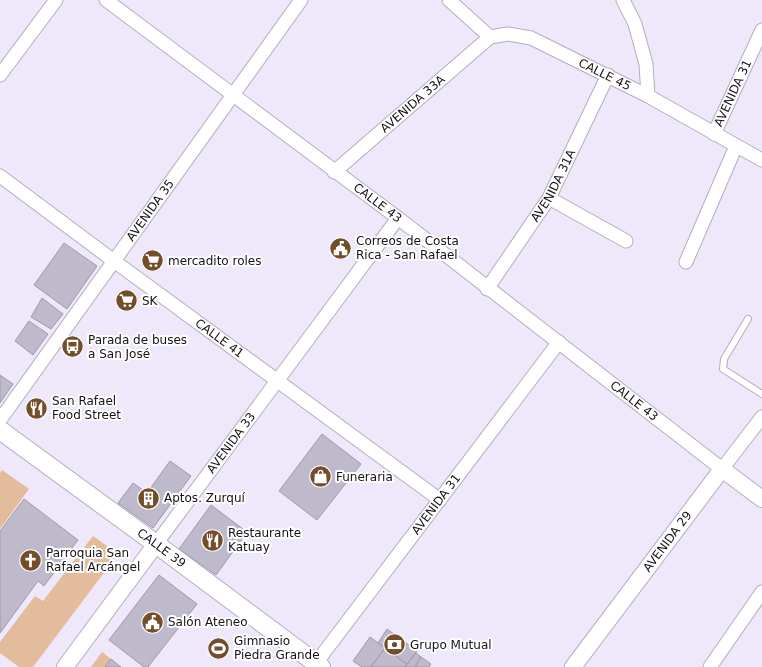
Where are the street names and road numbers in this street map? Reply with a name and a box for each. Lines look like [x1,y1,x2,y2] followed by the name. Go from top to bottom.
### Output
[576,56,633,93] street label: CALLE 45
[711,57,754,129] street label: AVENIDA 31
[378,72,448,136] street label: AVENIDA 33A
[528,146,579,225] street label: AVENIDA 31A
[124,177,177,244] street label: AVENIDA 35
[351,180,405,225] street label: CALLE 43
[192,316,246,361] street label: CALLE 41
[607,378,661,424] street label: CALLE 43
[204,410,258,476] street label: AVENIDA 33
[409,471,463,537] street label: AVENIDA 31
[640,509,695,575] street label: AVENIDA 29
[134,526,188,571] street label: CALLE 39

